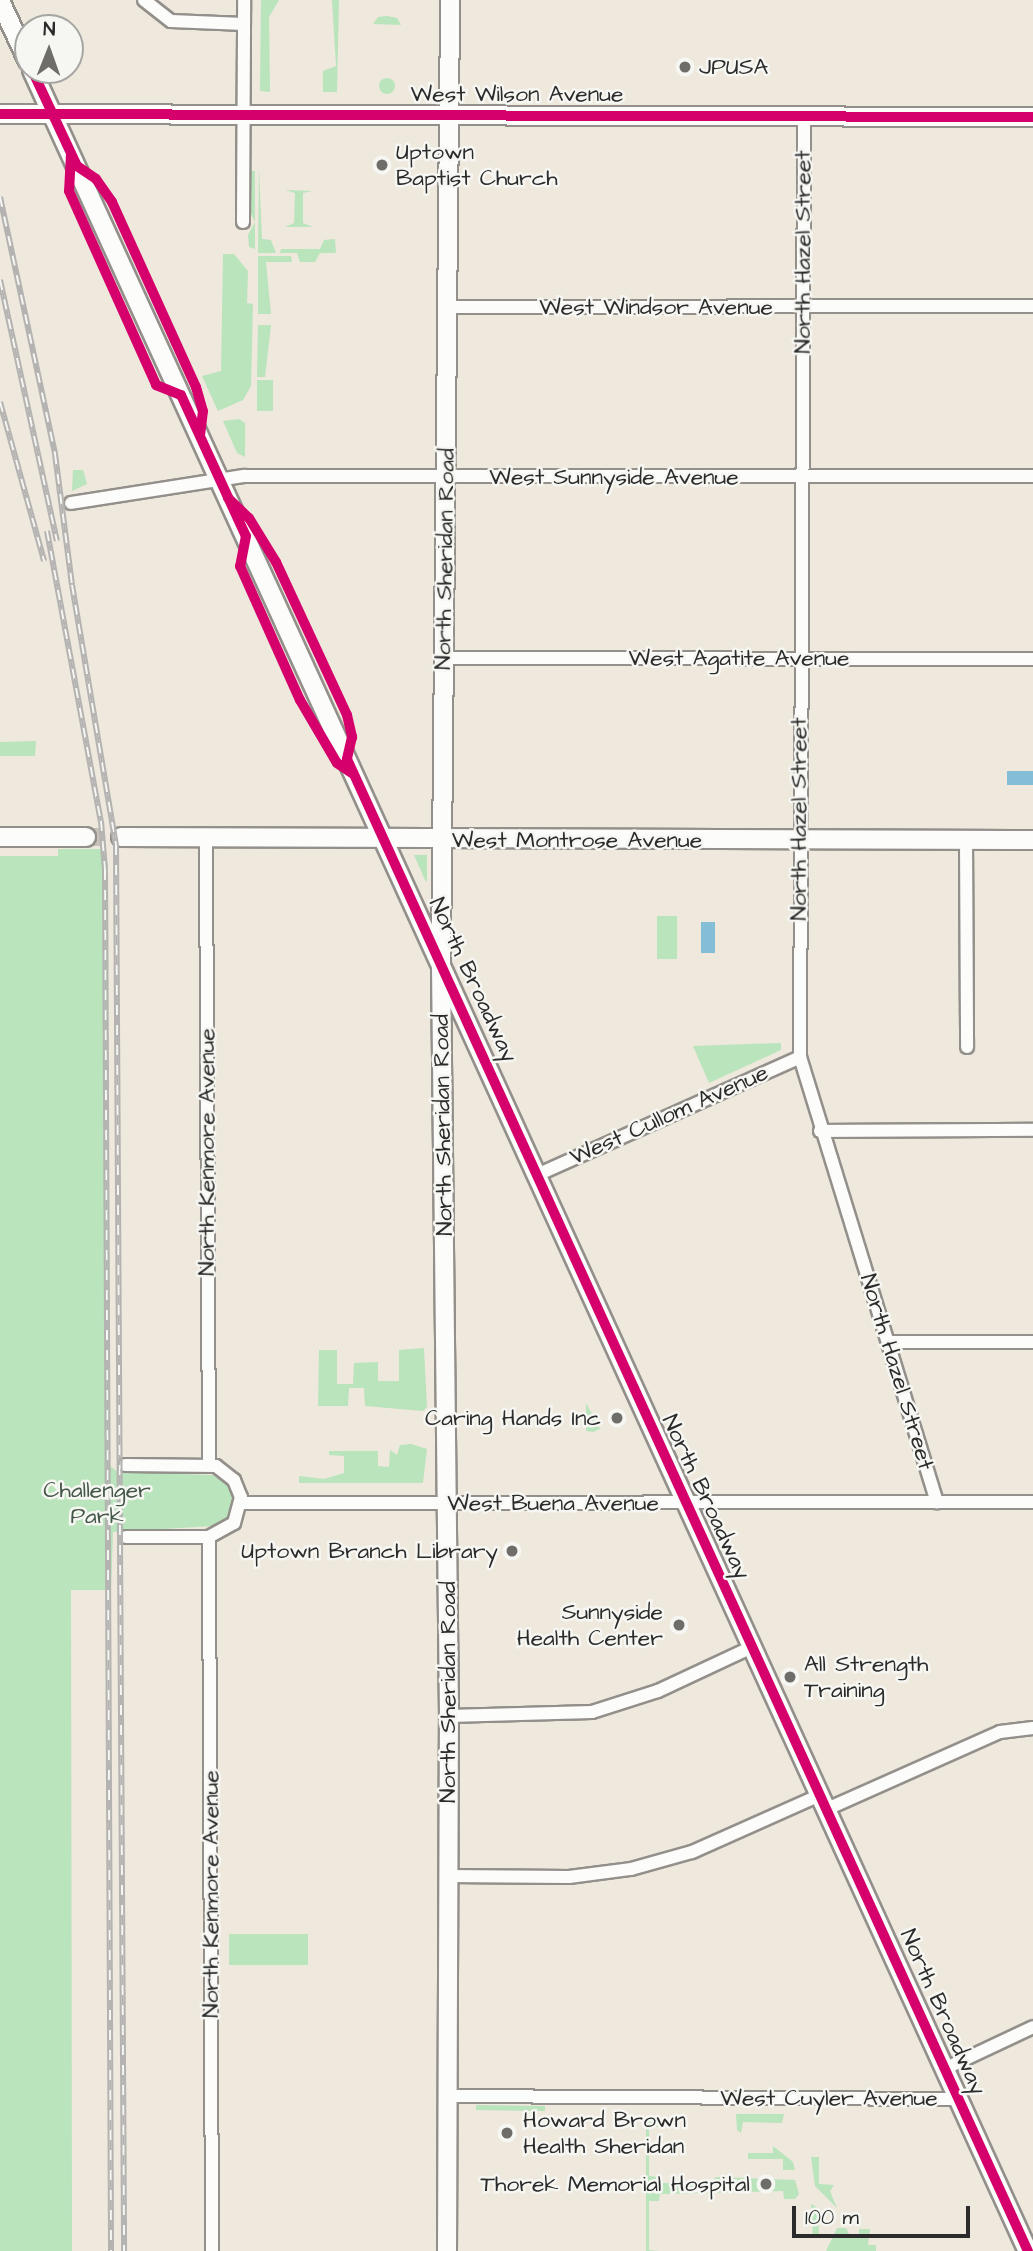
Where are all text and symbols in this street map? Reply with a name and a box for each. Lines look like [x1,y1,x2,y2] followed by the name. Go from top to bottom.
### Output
[14,14,84,84] north arrow
[43,16,56,43] text: N
[699,53,768,81] place label: JPUSA
[677,59,693,75] marker: JPUSA
[411,80,623,108] street label: West Wilson Avenue
[396,138,558,192] place label: Uptown Baptist Church
[789,150,817,354] street label: North Hazel Street
[374,157,390,173] marker: Uptown Baptist Church
[539,293,773,321] street label: West Windsor Avenue
[429,448,461,670] street label: North Sheridan Road
[489,463,739,491] street label: West Sunnyside Avenue
[629,644,849,672] street label: West Agatite Avenue
[785,717,813,921] street label: North Hazel Street
[452,826,702,854] street label: West Montrose Avenue
[423,893,523,1067] street label: North Broadway
[427,1014,459,1236] street label: North Sheridan Road
[193,1028,221,1276] street label: North Kenmore Avenue
[566,1059,772,1171] street label: West Cullom Avenue
[854,1271,940,1473] street label: North Hazel Street
[425,1404,601,1432] place label: Caring Hands Inc
[607,1408,627,1428] marker: Caring Hands Inc
[656,1410,756,1584] street label: North Broadway
[43,1476,151,1530] park label: Challenger Park
[447,1489,659,1517] street label: West Buena Avenue
[241,1537,498,1565] place label: Uptown Branch Library
[504,1543,520,1559] marker: Uptown Branch Library
[434,1581,462,1803] street label: North Sheridan Road
[517,1598,663,1652] place label: Sunnyside Health Center
[669,1615,689,1635] marker: Sunnyside Health Center
[804,1650,928,1704] place label: All Strength Training
[782,1669,798,1685] marker: All Strength Training
[197,1770,225,2018] street label: North Kenmore Avenue
[894,1925,992,2099] street label: North Broadway
[720,2084,938,2112] street label: West Cuyler Avenue
[523,2106,686,2160] place label: Howard Brown Health Sheridan
[497,2123,517,2143] marker: Howard Brown Health Sheridan
[481,2170,750,2198] place label: Thorek Memorial Hospital
[756,2174,776,2194] marker: Thorek Memorial Hospital
[795,2192,974,2236] scale bar
[805,2203,859,2232] text: 100 m

